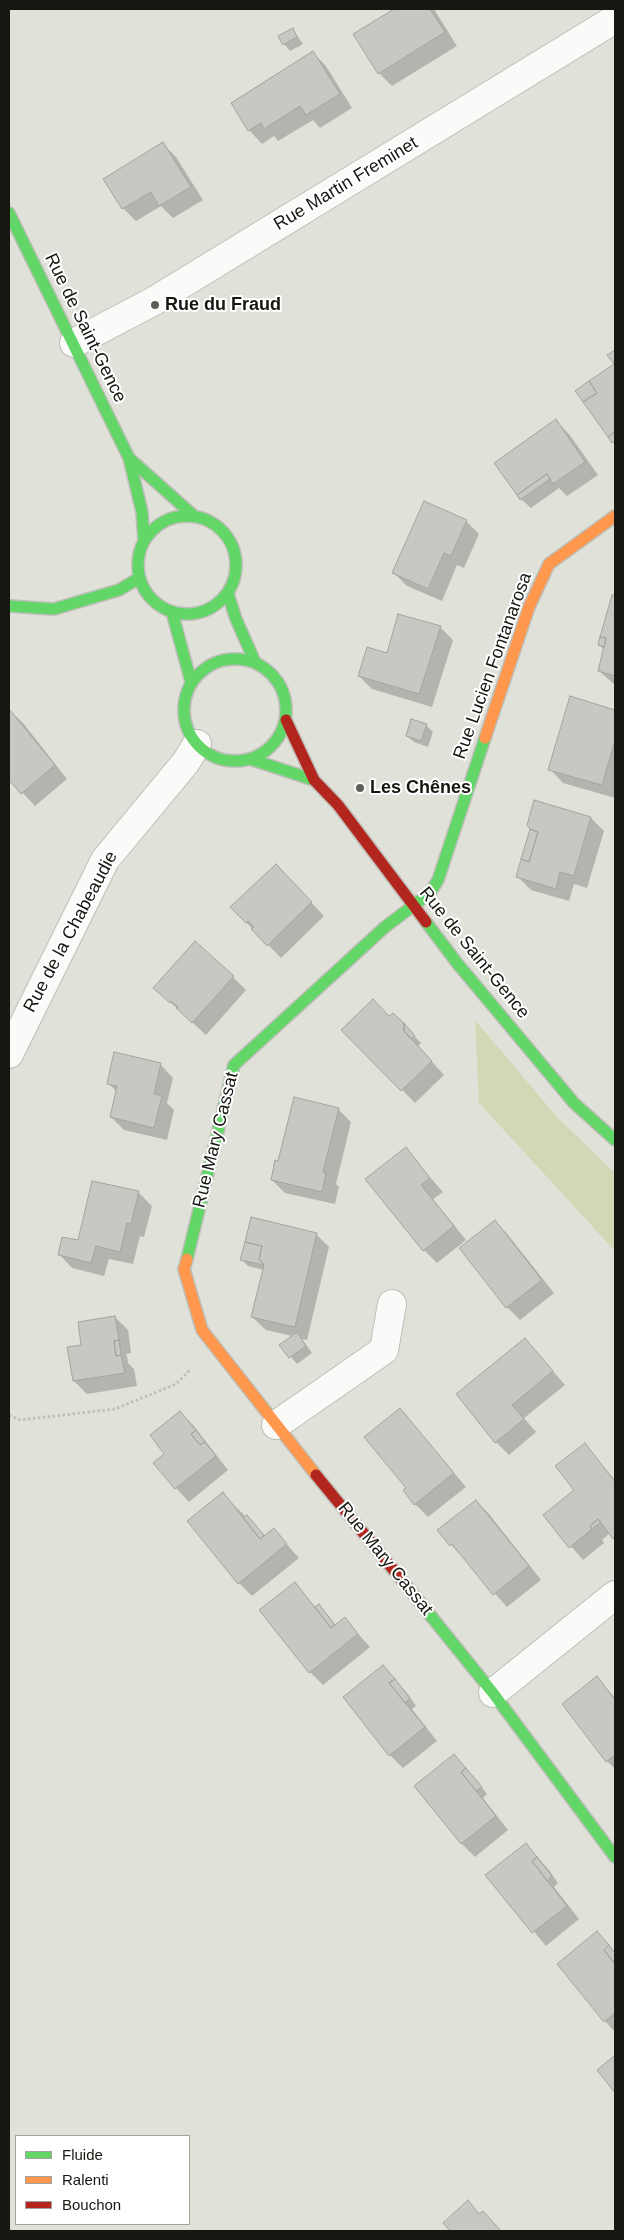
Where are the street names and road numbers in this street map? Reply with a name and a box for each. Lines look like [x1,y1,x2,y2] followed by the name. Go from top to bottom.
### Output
[270,132,422,236] street label: Rue Martin Freminet
[40,250,130,406] street label: Rue de Saint-Gence
[449,570,537,762] street label: Rue Lucien Fontanarosa
[19,848,123,1016] street label: Rue de la Chabeaudie
[414,883,534,1023] street label: Rue de Saint-Gence
[189,1070,243,1210] street label: Rue Mary Cassat
[333,1498,437,1620] street label: Rue Mary Cassat

